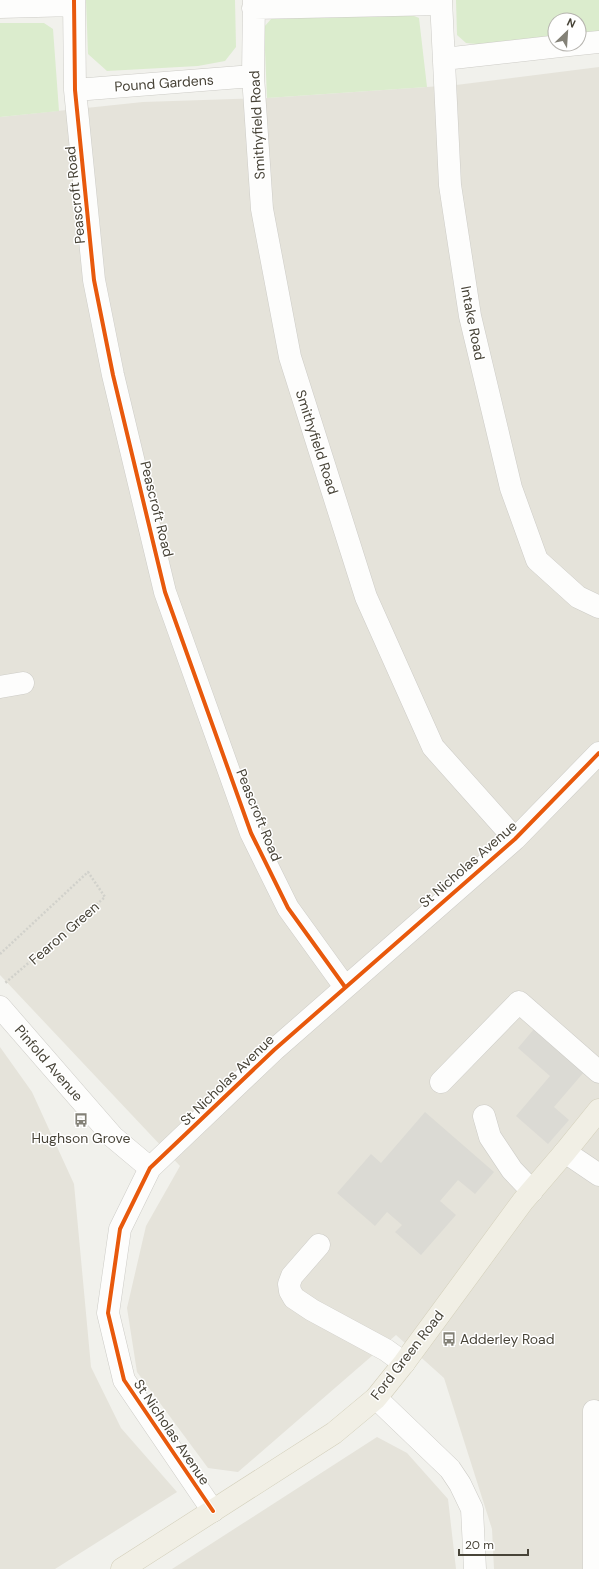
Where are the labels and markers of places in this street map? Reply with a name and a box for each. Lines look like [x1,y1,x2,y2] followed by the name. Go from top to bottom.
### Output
[73,1112,89,1128] bus stop icon: Hughson Grove
[32,1129,131,1147] place label: Hughson Grove
[460,1330,555,1348] place label: Adderley Road
[441,1331,457,1347] bus stop icon: Adderley Road

